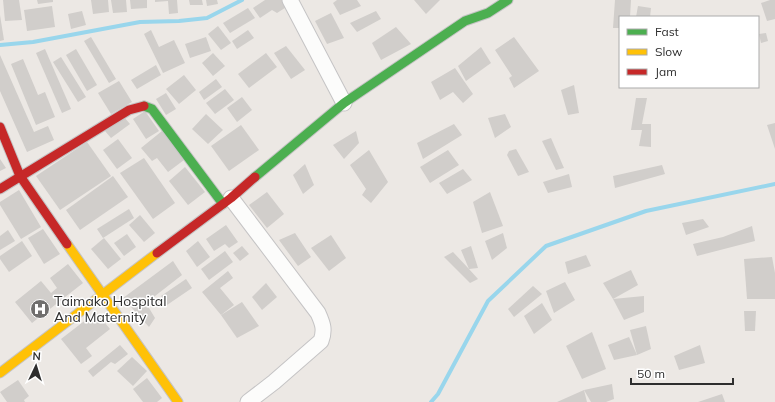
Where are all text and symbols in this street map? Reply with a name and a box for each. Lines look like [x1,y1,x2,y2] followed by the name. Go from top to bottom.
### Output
[619,16,759,88] legend
[655,24,679,39] text: Fast
[655,44,683,59] text: Slow
[655,64,677,79] text: Jam
[54,292,167,326] place label: Taimako Hospital And Maternity
[29,298,51,320] hospital icon: Taimako Hospital And Maternity
[16,346,56,386] north arrow
[32,349,41,363] text: N
[631,360,733,386] scale bar
[637,366,665,381] text: 50 m

